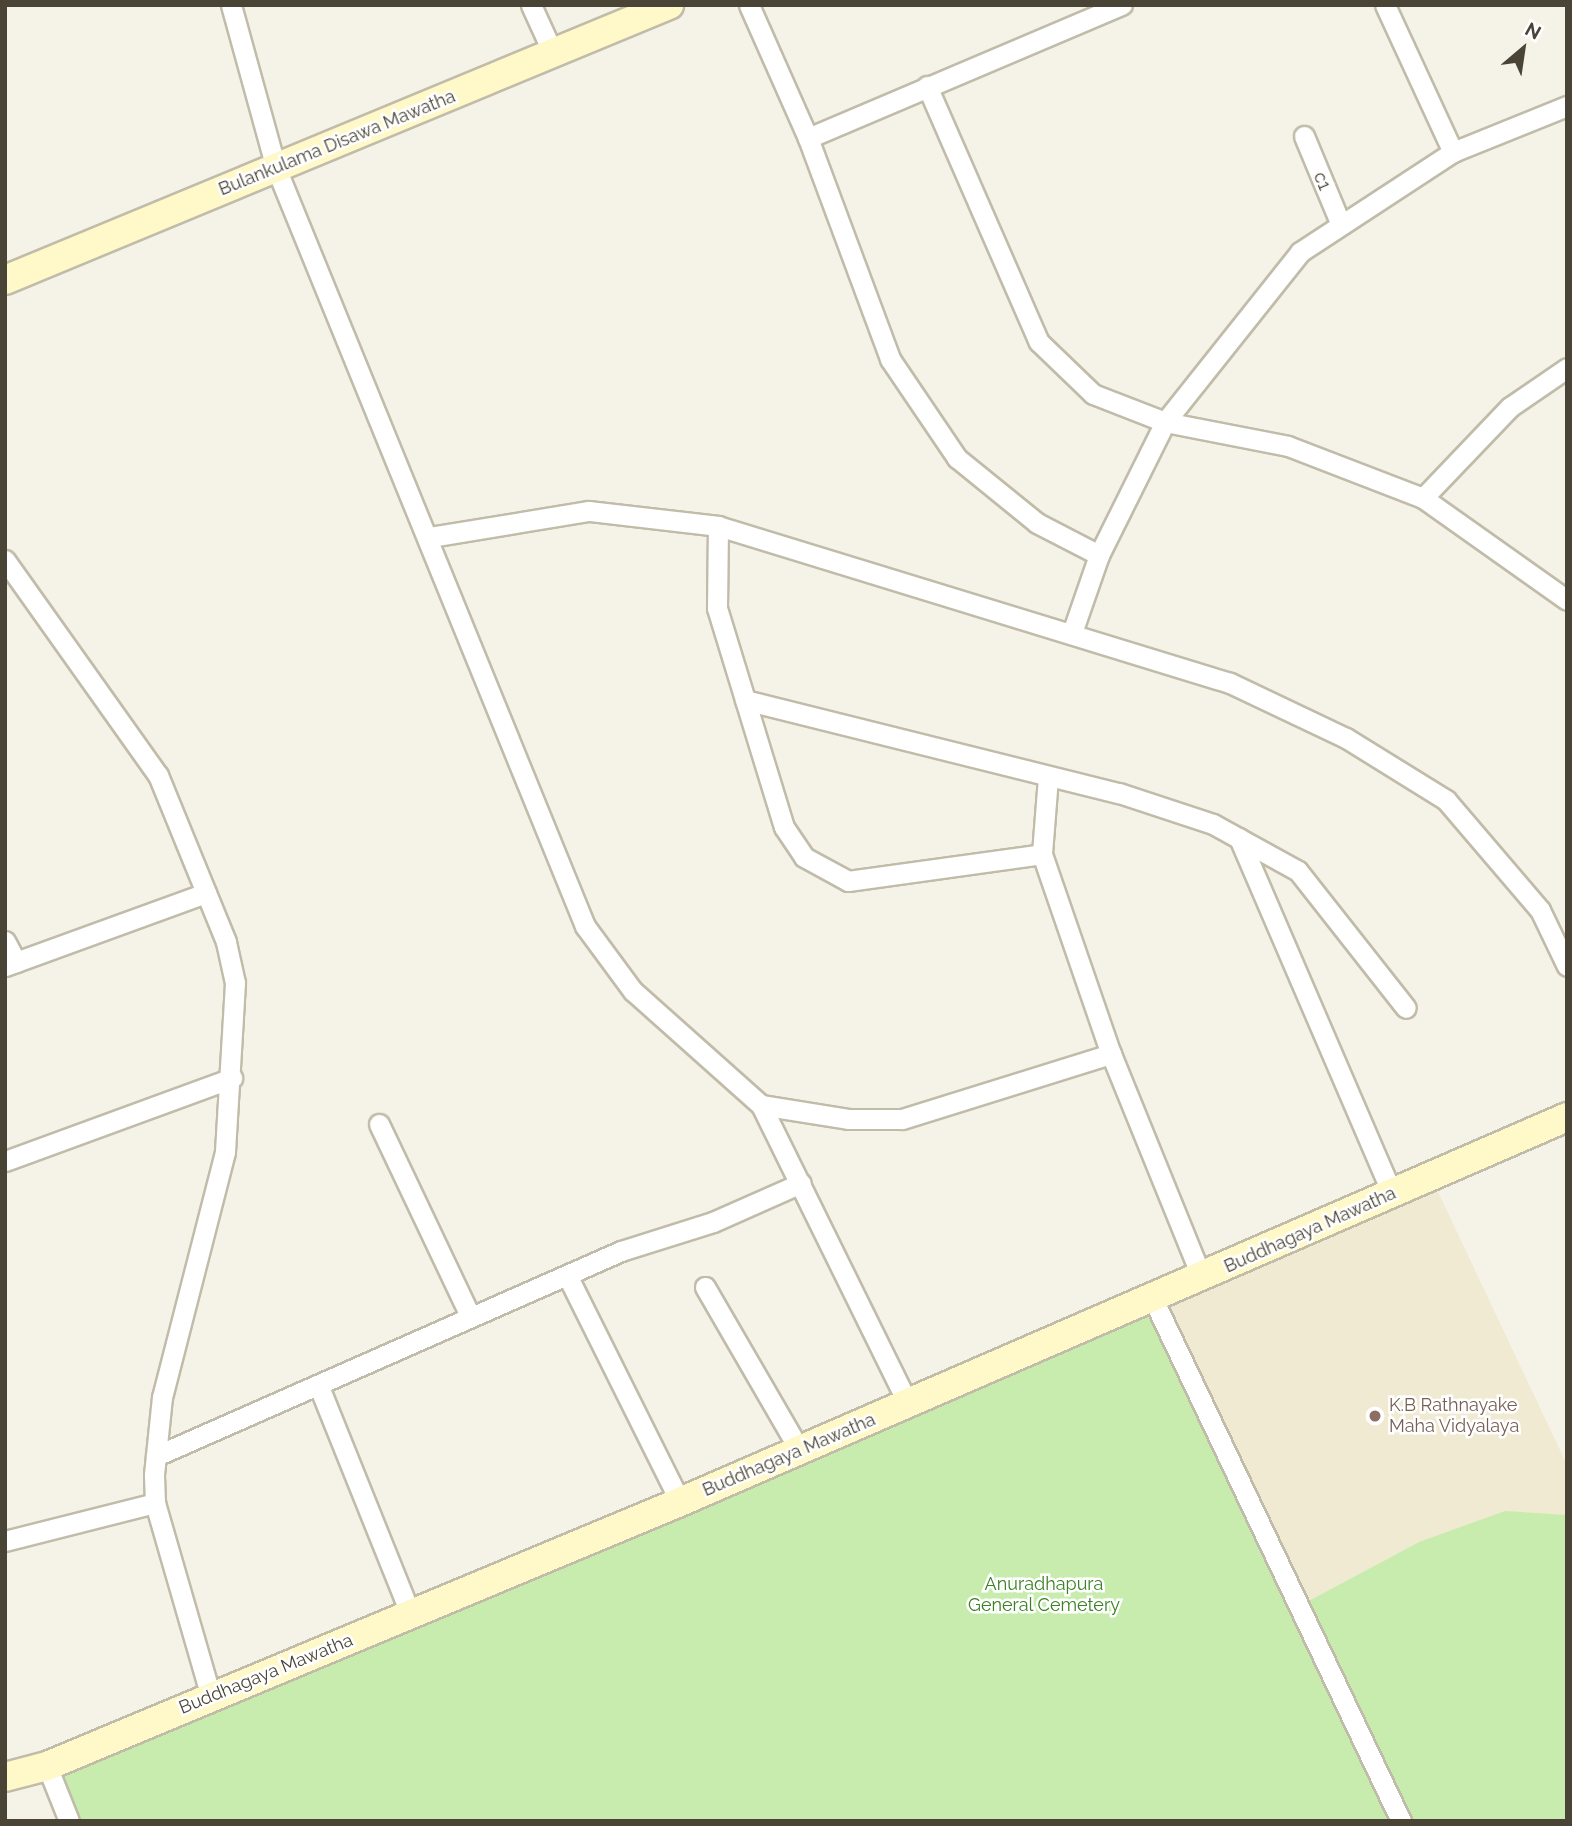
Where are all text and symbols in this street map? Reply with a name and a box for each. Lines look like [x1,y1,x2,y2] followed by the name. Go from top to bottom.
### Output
[1488,14,1558,84] north arrow
[1522,17,1545,44] text: N
[216,86,458,200] street label: Bulankulama Disawa Mawatha
[1309,169,1335,193] street label: c1
[1221,1182,1399,1278] street label: Buddhagaya Mawatha
[1389,1395,1520,1438] place label: K.B Rathnayake Maha Vidyalaya
[1367,1408,1383,1424] marker: K.B Rathnayake Maha Vidyalaya
[699,1409,879,1501] street label: Buddhagaya Mawatha
[968,1574,1120,1616] park label: Anuradhapura General Cemetery
[176,1629,356,1719] street label: Buddhagaya Mawatha

